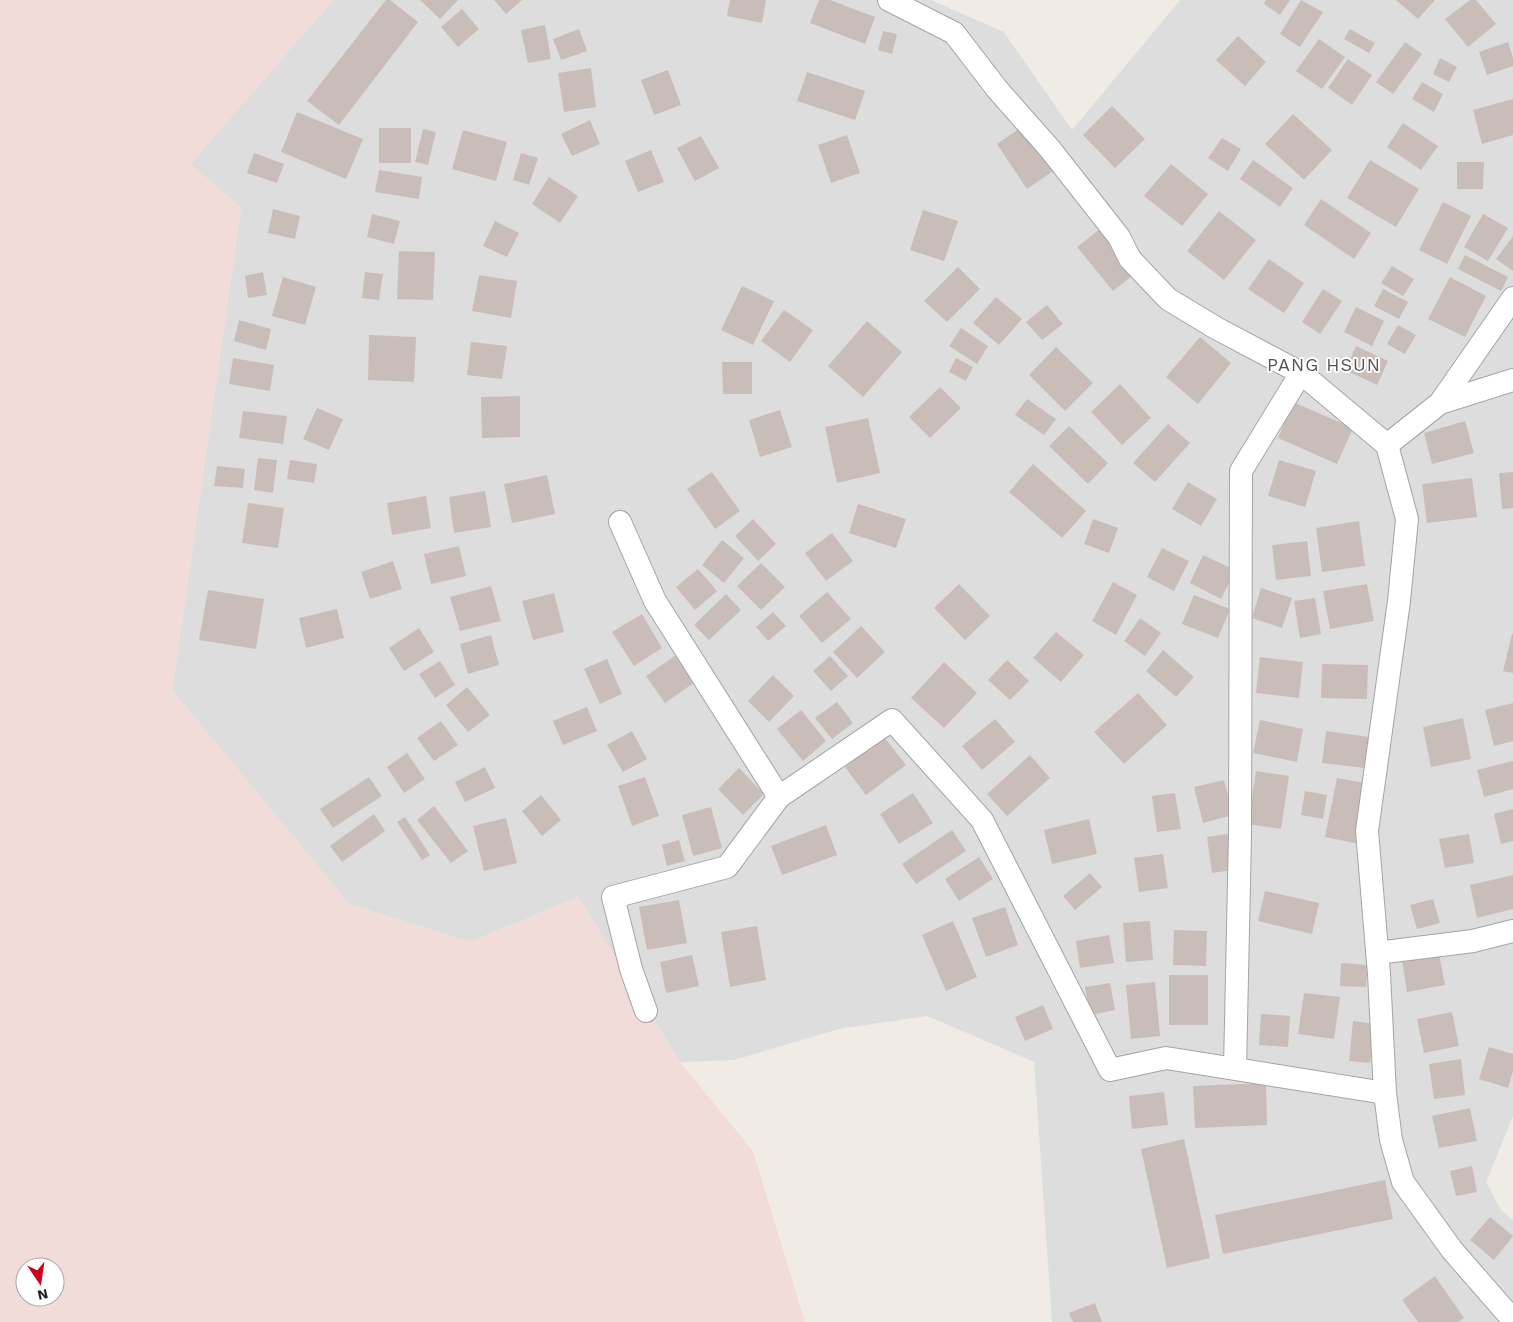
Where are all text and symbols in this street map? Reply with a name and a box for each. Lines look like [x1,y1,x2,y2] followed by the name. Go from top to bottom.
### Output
[1267,354,1381,375] district label: PANG HSUN
[15,1257,65,1307] north arrow
[36,1286,50,1304] text: N

